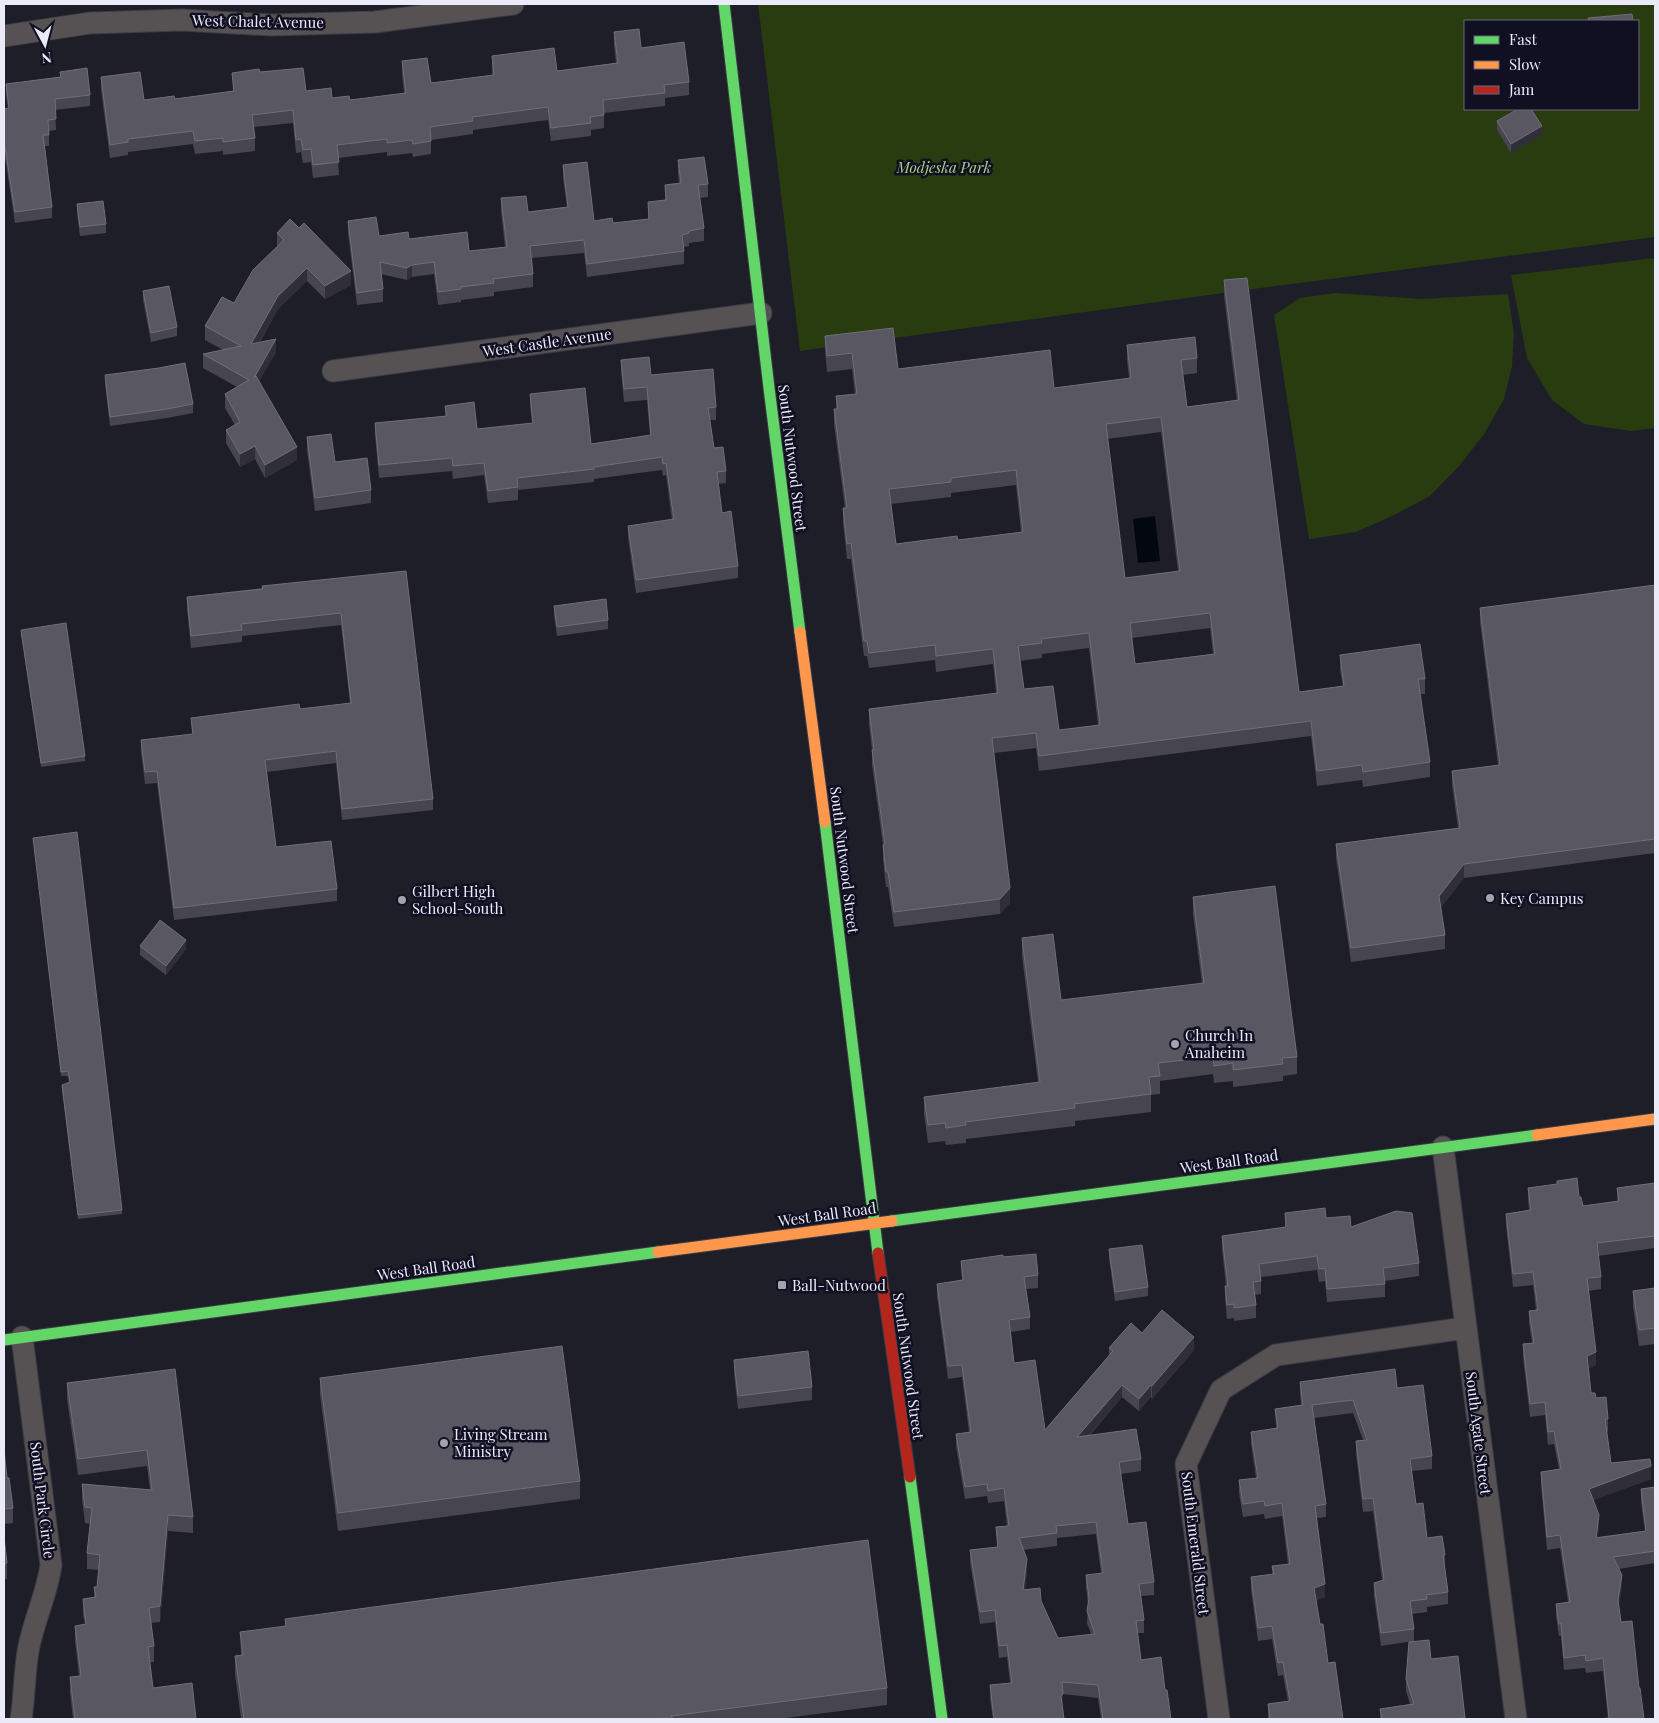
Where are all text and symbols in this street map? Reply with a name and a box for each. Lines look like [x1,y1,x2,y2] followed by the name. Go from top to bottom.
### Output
[191,10,324,32] street label: West Chalet Avenue
[20,20,70,70] north arrow
[1464,20,1639,110] legend
[1509,29,1538,49] text: Fast
[40,48,53,68] text: N
[1509,54,1541,74] text: Slow
[1508,79,1535,99] text: Jam
[896,157,991,177] park label: Modjeska Park
[480,323,613,361] street label: West Castle Avenue
[774,383,812,533] street label: South Nutwood Street
[826,785,864,935] street label: South Nutwood Street
[412,881,504,918] place label: Gilbert High School-South
[1500,888,1583,908] place label: Key Campus
[1484,892,1496,904] marker: Key Campus
[396,894,408,906] marker: Gilbert High School-South
[1184,1025,1253,1062] place label: Church In Anaheim
[1169,1038,1181,1050] marker: Church In Anaheim
[1178,1144,1280,1178] street label: West Ball Road
[776,1197,878,1231] street label: West Ball Road
[375,1251,477,1285] street label: West Ball Road
[792,1275,886,1295] place label: Ball-Nutwood
[776,1279,788,1291] marker: Ball-Nutwood
[889,1291,929,1441] street label: South Nutwood Street
[1462,1370,1497,1496] street label: South Agate Street
[454,1424,548,1461] place label: Living Stream Ministry
[438,1437,450,1449] marker: Living Stream Ministry
[26,1441,60,1559] street label: South Park Circle
[1177,1470,1215,1616] street label: South Emerald Street

